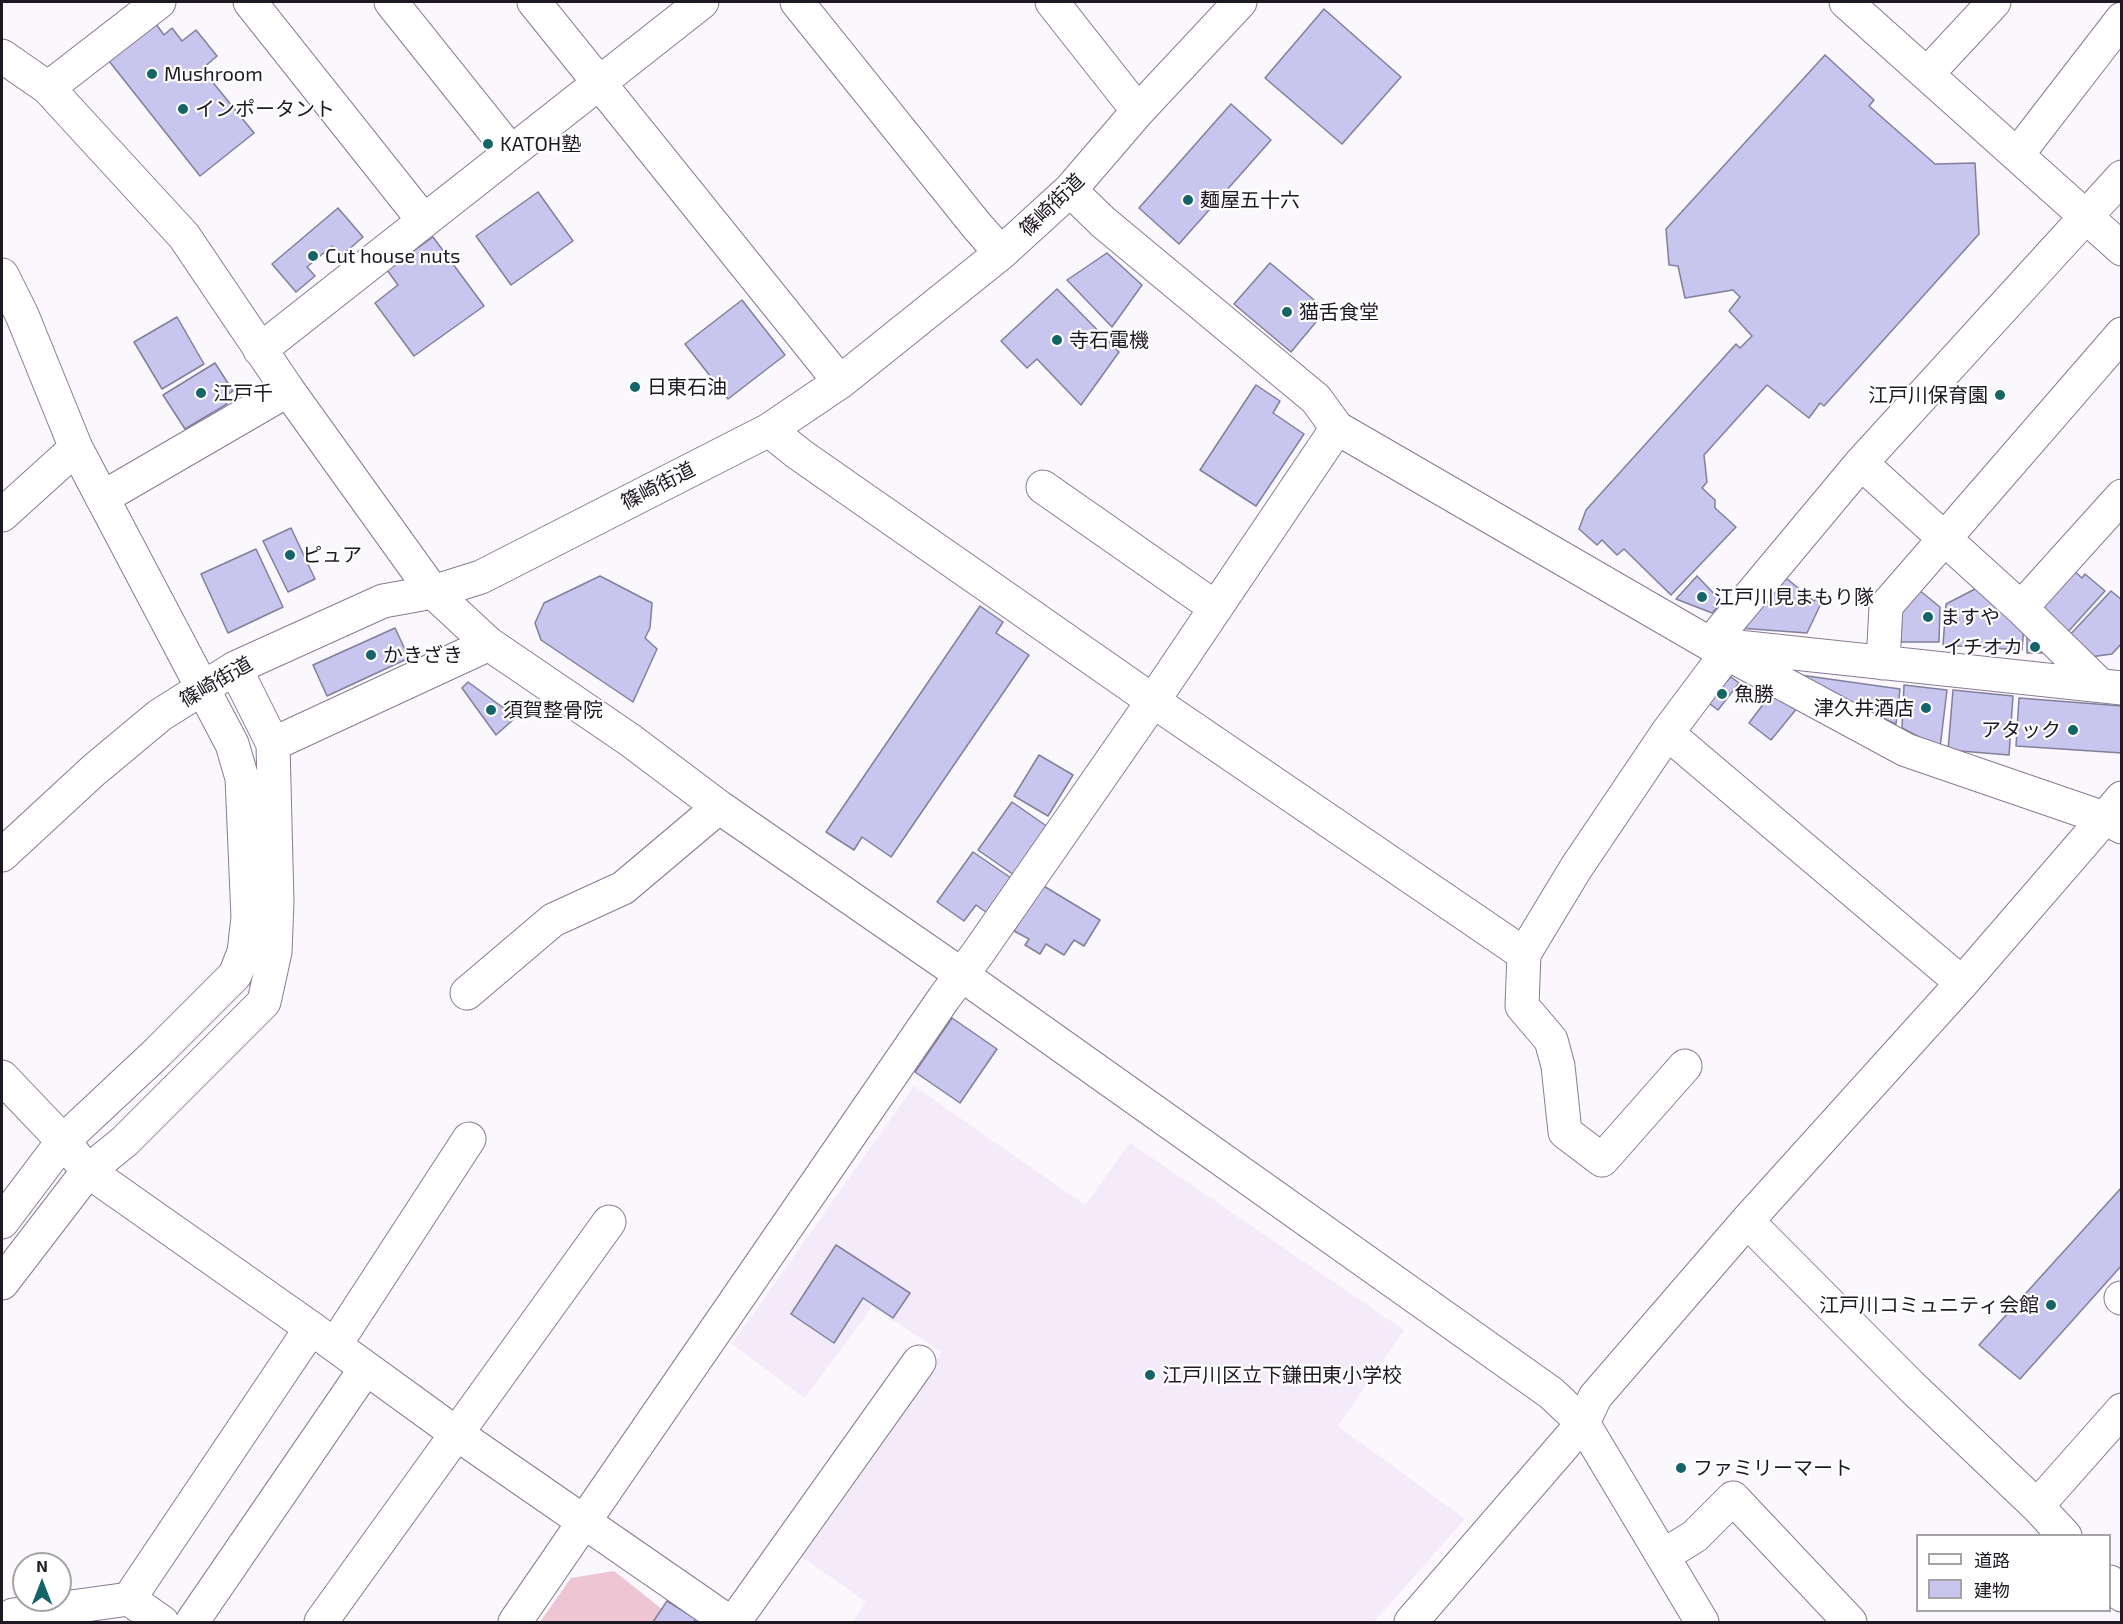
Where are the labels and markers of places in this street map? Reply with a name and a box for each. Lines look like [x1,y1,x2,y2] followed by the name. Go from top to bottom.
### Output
[164,62,263,86] place label: Mushroom
[145,67,159,81] marker: Mushroom
[195,97,335,121] place label: インポータント
[176,102,190,116] marker: インポータント
[500,132,581,156] place label: KATOH塾
[481,137,495,151] marker: KATOH塾
[1200,188,1300,212] place label: 麺屋五十六
[1181,193,1195,207] marker: 麺屋五十六
[325,244,460,268] place label: Cut house nuts
[306,249,320,263] marker: Cut house nuts
[1299,300,1379,324] place label: 猫舌食堂
[1280,305,1294,319] marker: 猫舌食堂
[1069,328,1149,352] place label: 寺石電機
[1050,333,1064,347] marker: 寺石電機
[647,375,727,399] place label: 日東石油
[628,380,642,394] marker: 日東石油
[213,381,273,405] place label: 江戸千
[1868,383,1988,407] place label: 江戸川保育園
[194,386,208,400] marker: 江戸千
[1993,388,2007,402] marker: 江戸川保育園
[302,543,362,567] place label: ピュア
[283,548,297,562] marker: ピュア
[1714,585,1874,609] place label: 江戸川見まもり隊
[1695,590,1709,604] marker: 江戸川見まもり隊
[1940,605,2000,629] place label: ますや
[1921,610,1935,624] marker: ますや
[1943,635,2023,659] place label: イチオカ
[2028,640,2042,654] marker: イチオカ
[383,643,463,667] place label: かきざき
[364,648,378,662] marker: かきざき
[1734,682,1774,706] place label: 魚勝
[1715,687,1729,701] marker: 魚勝
[1814,696,1914,720] place label: 津久井酒店
[503,698,603,722] place label: 須賀整骨院
[1919,701,1933,715] marker: 津久井酒店
[484,703,498,717] marker: 須賀整骨院
[1981,718,2061,742] place label: アタック
[2066,723,2080,737] marker: アタック
[1819,1293,2039,1317] place label: 江戸川コミュニティ会館
[2044,1298,2058,1312] marker: 江戸川コミュニティ会館
[1162,1363,1402,1387] place label: 江戸川区立下鎌田東小学校
[1143,1368,1157,1382] marker: 江戸川区立下鎌田東小学校
[1693,1456,1853,1480] place label: ファミリーマート
[1674,1461,1688,1475] marker: ファミリーマート

